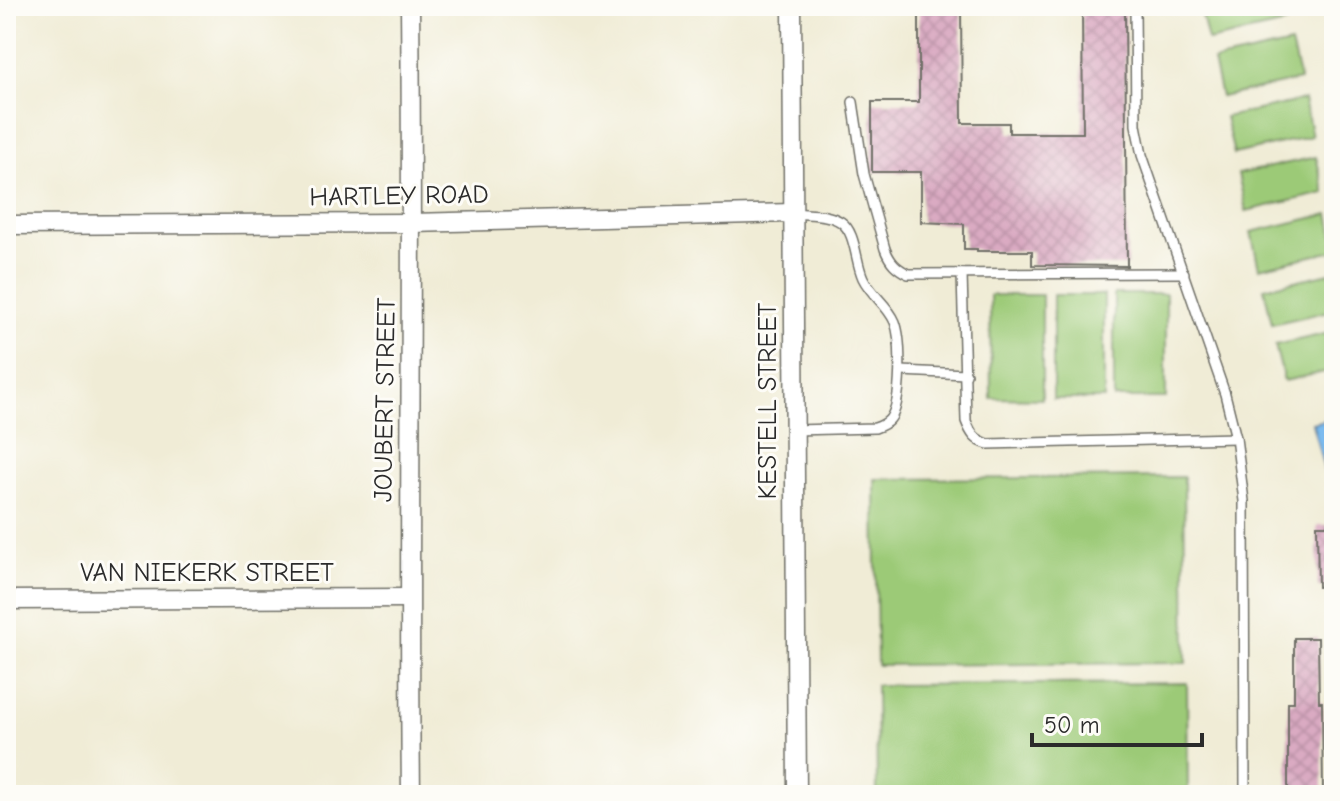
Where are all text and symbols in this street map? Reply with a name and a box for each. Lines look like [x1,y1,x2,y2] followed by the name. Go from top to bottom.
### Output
[309,179,489,213] street label: HARTLEY ROAD
[368,297,402,502] street label: JOUBERT STREET
[753,302,783,499] street label: KESTELL STREET
[80,558,334,588] street label: VAN NIEKERK STREET
[1032,697,1202,747] scale bar
[1044,711,1100,739] text: 50 m

